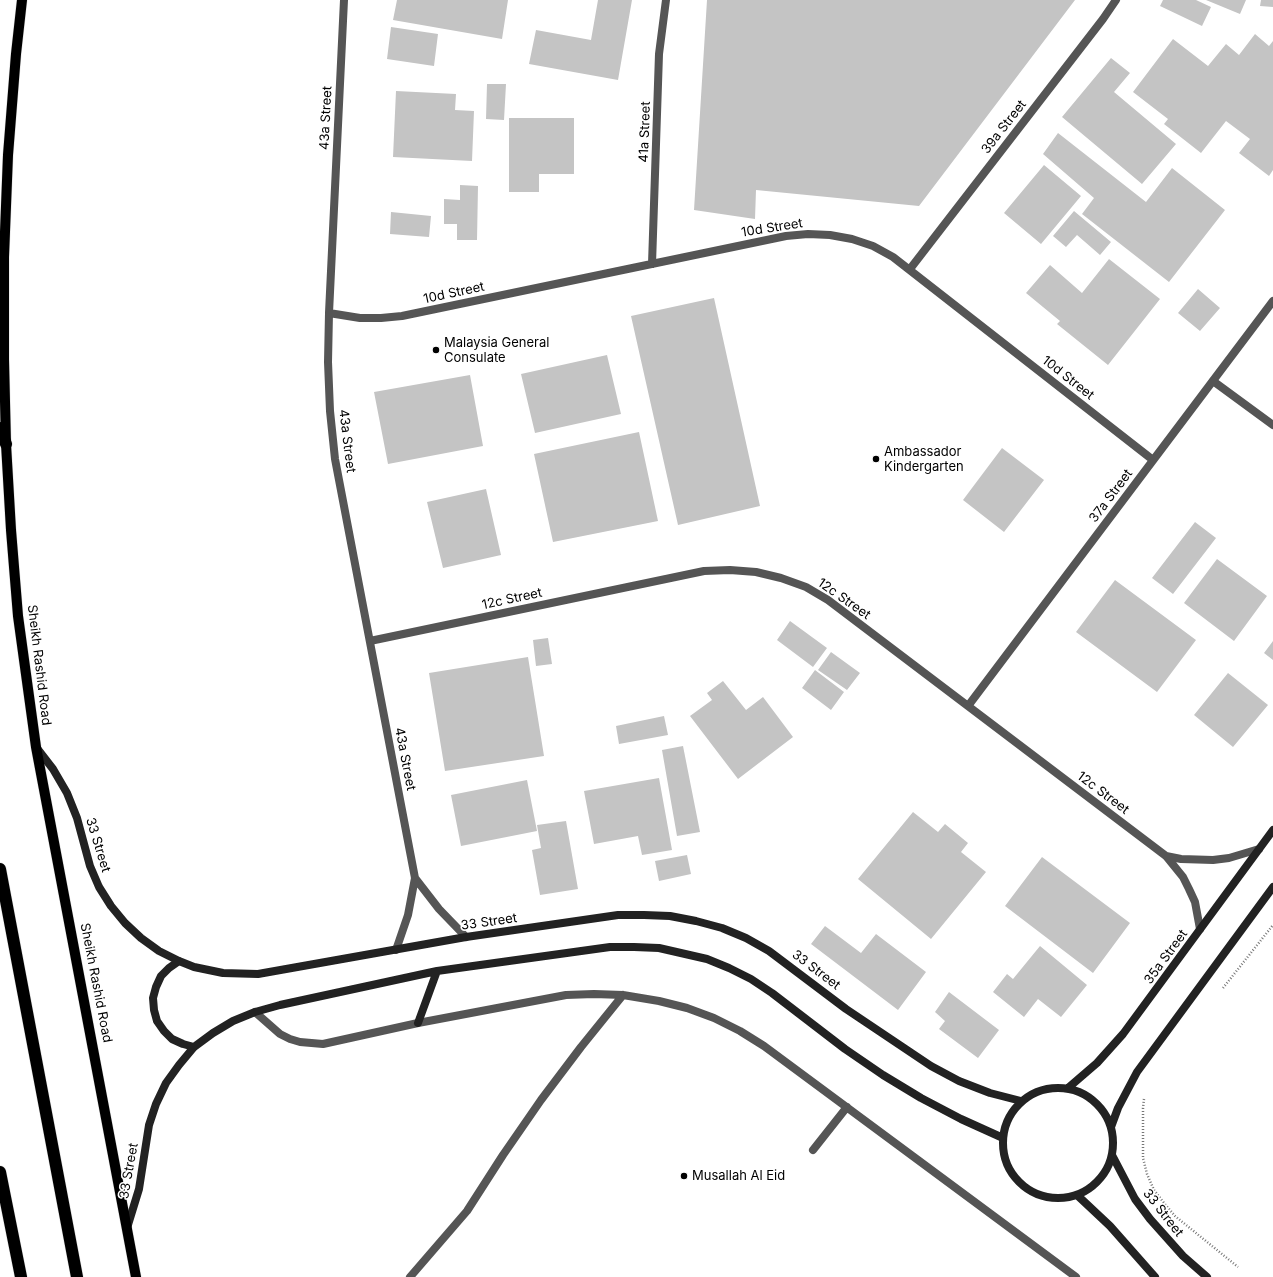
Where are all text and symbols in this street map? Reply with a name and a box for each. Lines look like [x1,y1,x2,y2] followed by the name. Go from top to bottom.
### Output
[317,86,335,150] street label: 43a Street
[978,97,1030,157] street label: 39a Street
[636,101,654,163] street label: 41a Street
[740,215,804,241] street label: 10d Street
[422,279,486,307] street label: 10d Street
[444,335,549,366] place label: Malaysia General Consulate
[431,345,441,355] marker: Malaysia General Consulate
[1039,353,1097,403] street label: 10d Street
[335,408,359,474] street label: 43a Street
[884,444,964,475] place label: Ambassador Kindergarten
[871,454,881,464] marker: Ambassador Kindergarten
[1086,466,1136,526] street label: 37a Street
[815,575,873,623] street label: 12c Street
[481,585,543,613] street label: 12c Street
[24,604,54,726] street label: Sheikh Rashid Road
[391,726,419,792] street label: 43a Street
[1074,768,1132,818] street label: 12c Street
[82,816,114,874] street label: 33 Street
[460,910,518,934] street label: 33 Street
[77,922,115,1044] street label: Sheikh Rashid Road
[1141,927,1191,987] street label: 35a Street
[789,947,843,993] street label: 33 Street
[116,1142,142,1200] street label: 33 Street
[692,1168,785,1184] place label: Musallah Al Eid
[679,1171,689,1181] marker: Musallah Al Eid
[1139,1186,1187,1240] street label: 33 Street

